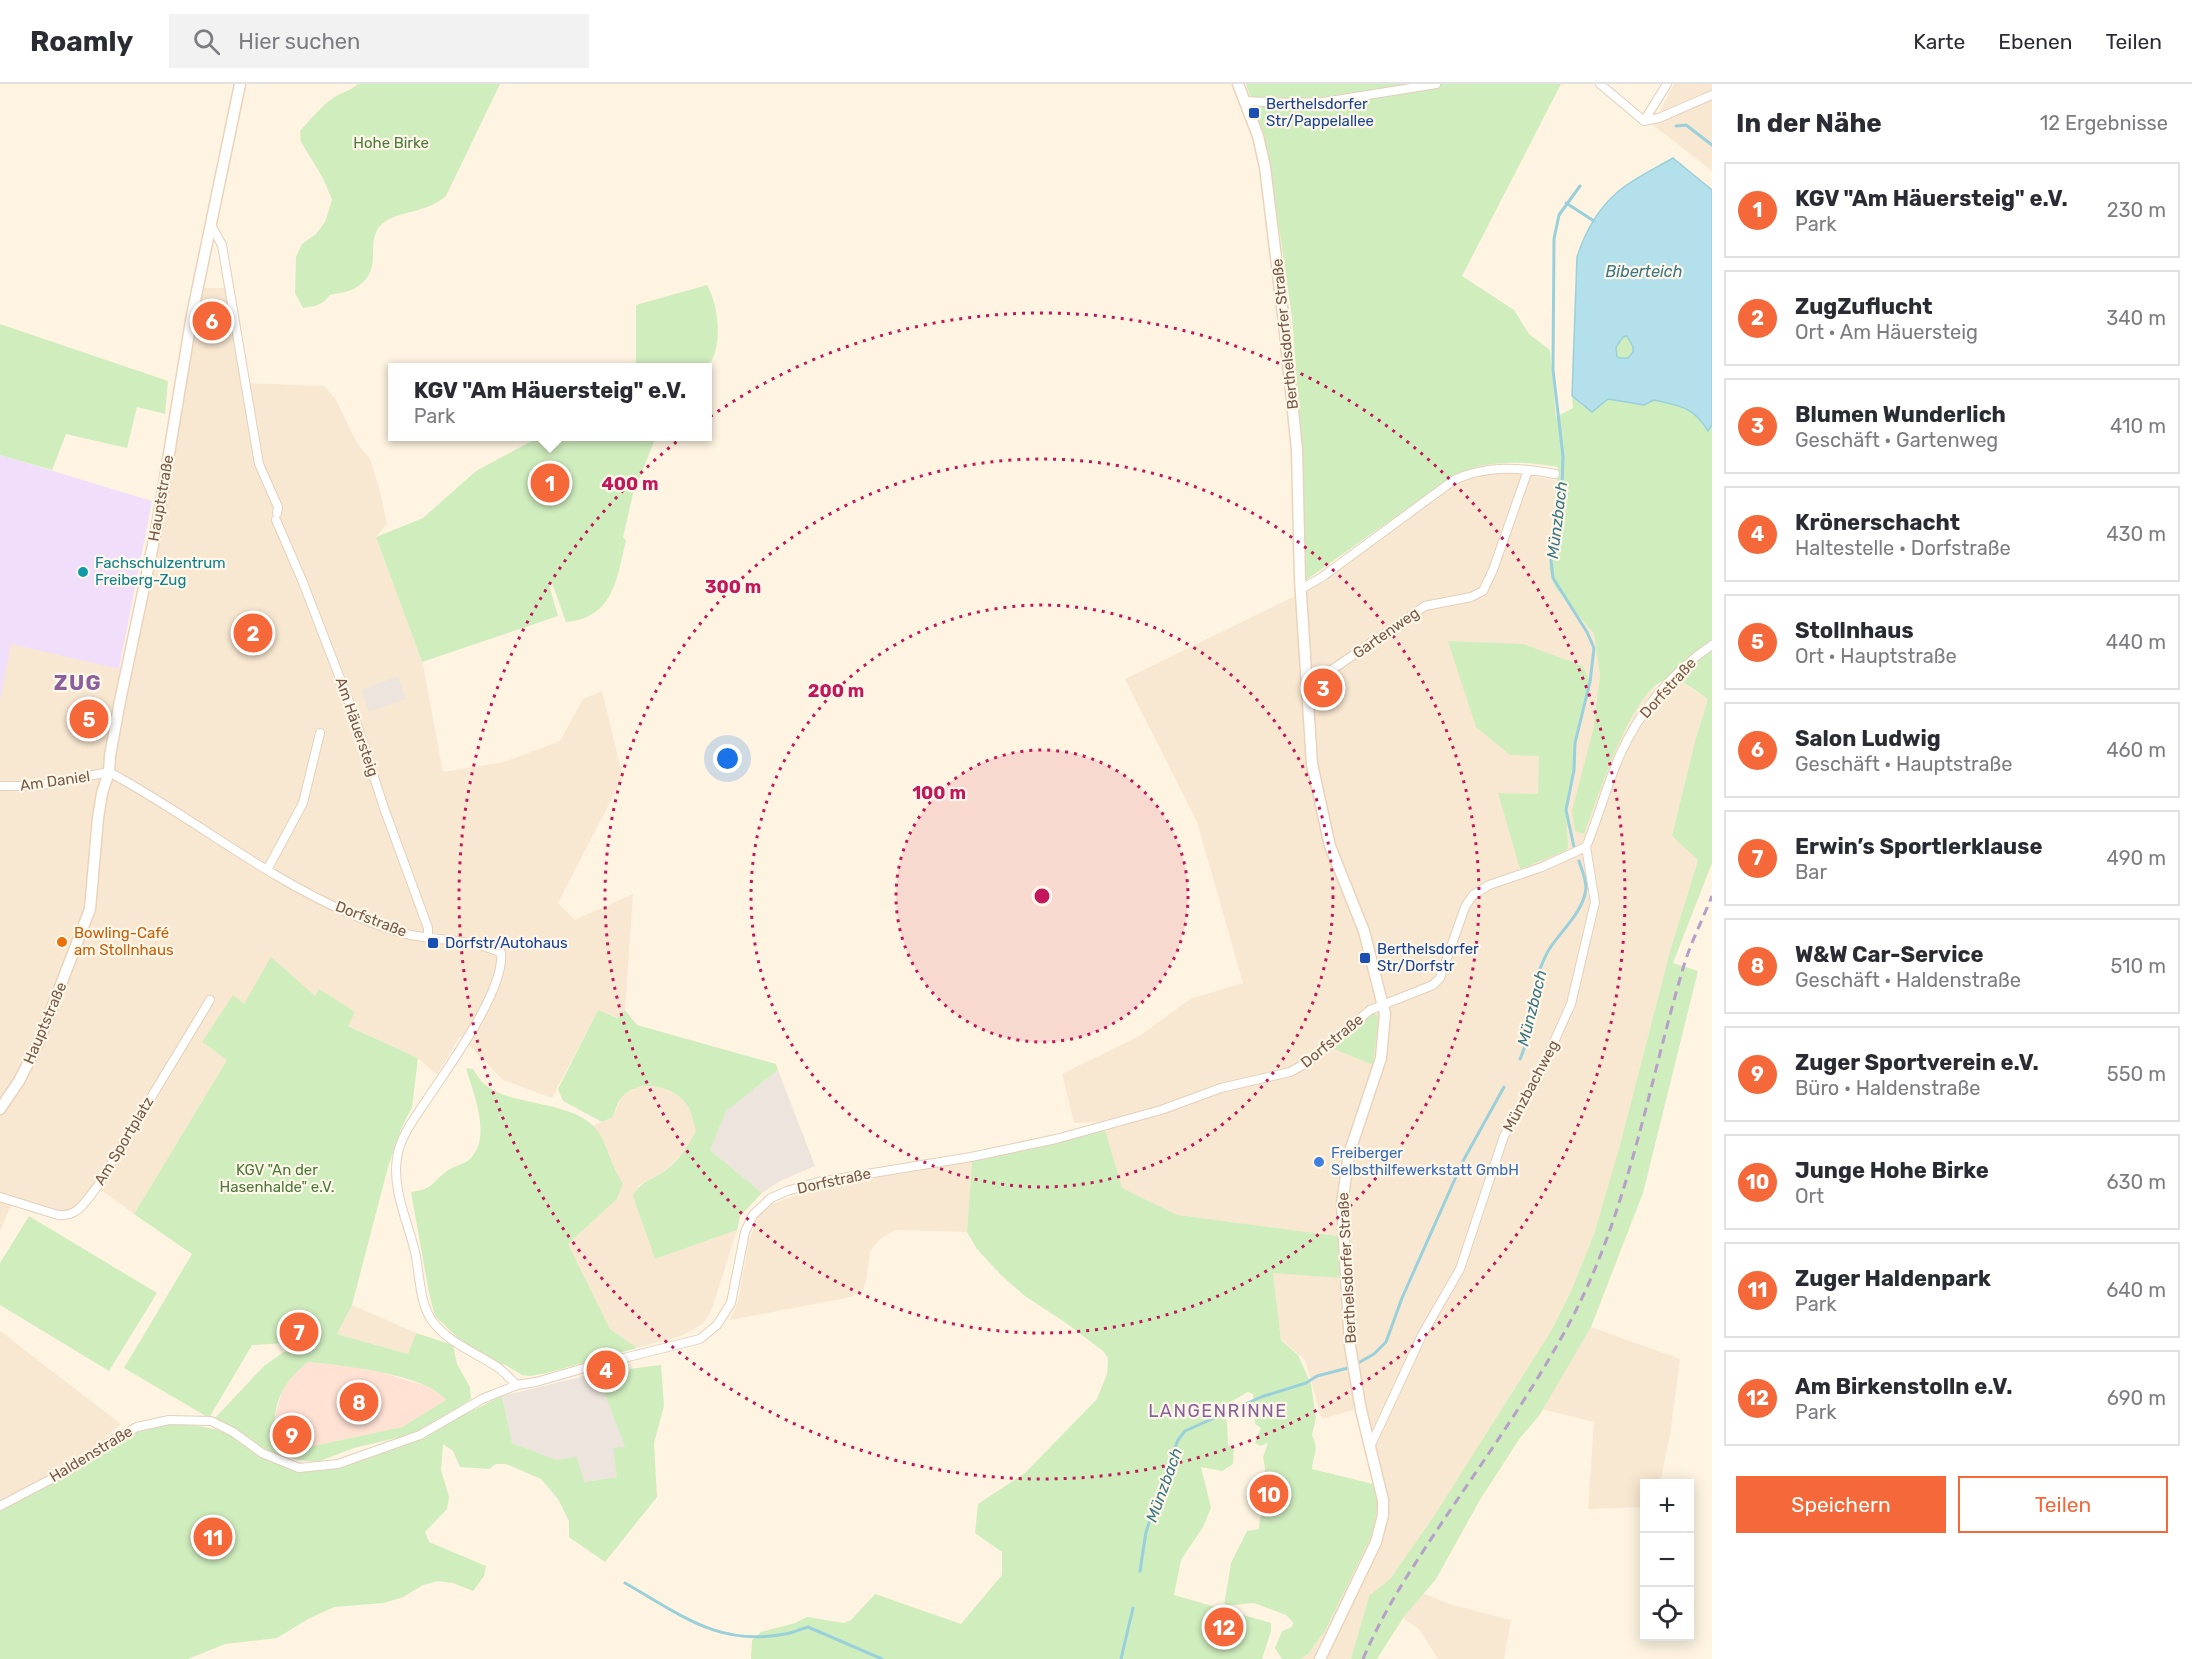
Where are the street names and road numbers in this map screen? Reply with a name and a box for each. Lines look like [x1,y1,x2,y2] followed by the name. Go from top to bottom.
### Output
[1268,258,1302,410] street label: Berthelsdorfer Straße
[145,453,177,543] street label: Hauptstraße
[1349,604,1423,662] street label: Gartenweg
[1636,654,1700,722] street label: Dorfstraße
[332,675,382,779] street label: Am Häuersteig
[19,767,91,795] street label: Am Daniel
[333,897,409,941] street label: Dorfstraße
[20,979,70,1067] street label: Hauptstraße
[1297,1010,1367,1072] street label: Dorfstraße
[1499,1037,1563,1135] street label: Münzbachweg
[91,1093,158,1188] street label: Am Sportplatz
[795,1164,873,1198] street label: Dorfstraße
[1334,1192,1360,1344] street label: Berthelsdorfer Straße
[46,1422,136,1486] street label: Haldenstraße

